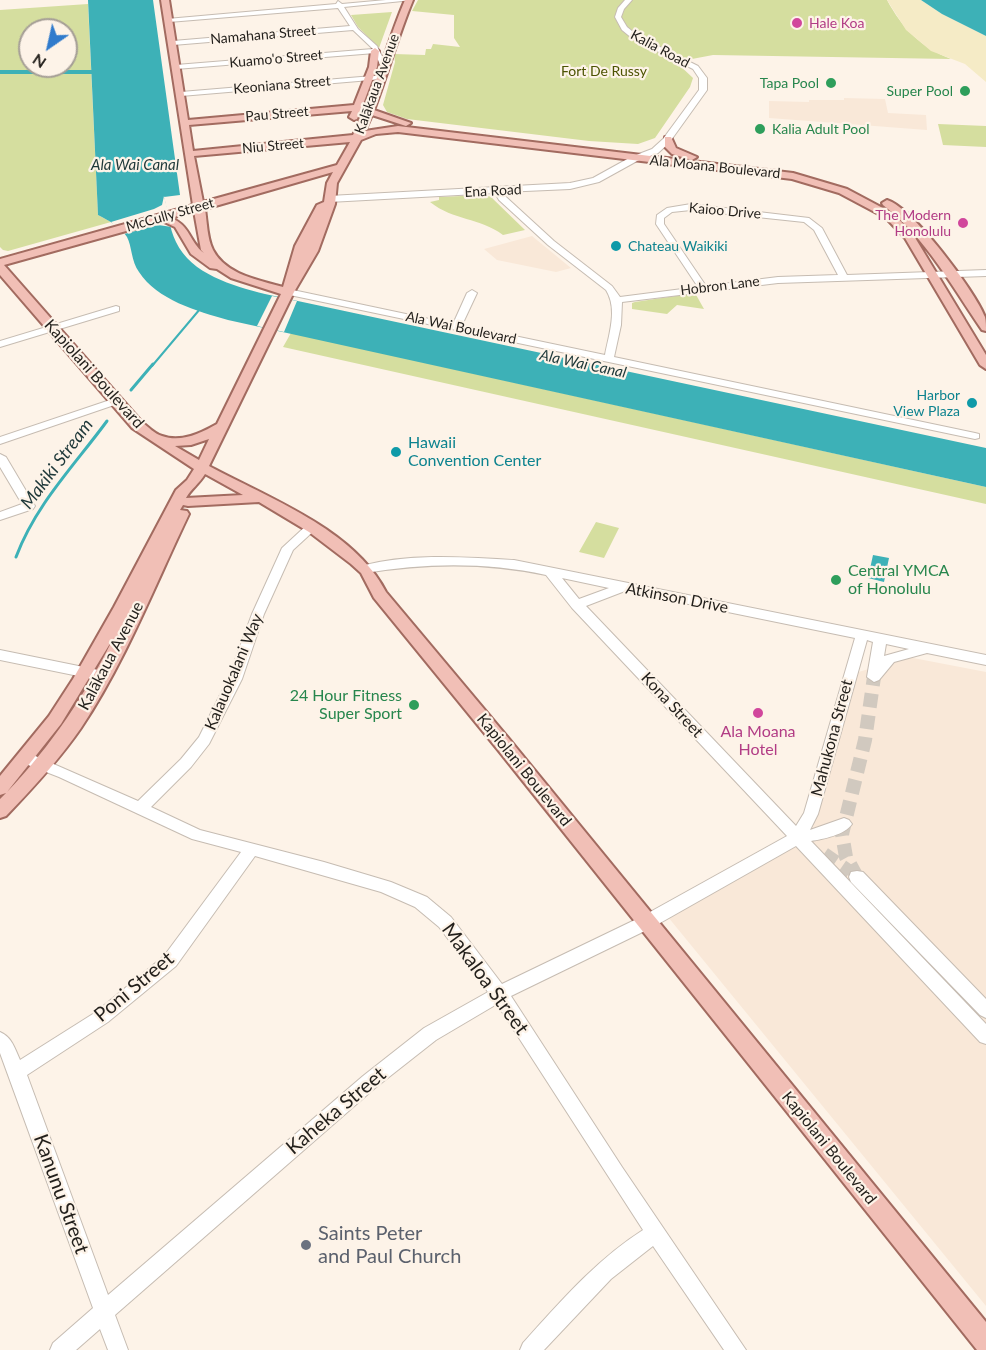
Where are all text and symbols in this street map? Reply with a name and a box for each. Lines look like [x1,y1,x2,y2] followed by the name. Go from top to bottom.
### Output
[809,15,864,31] place label: Hale Koa
[790,16,804,30] marker: Hale Koa
[18,18,78,78] north arrow
[210,22,316,48] street label: Namahana Street
[628,26,692,72] street label: Kalia Road
[351,32,403,136] street label: Kalākaua Avenue
[229,47,323,71] street label: Kuamo'o Street
[28,50,49,73] text: N
[561,63,647,79] park label: Fort De Russy
[233,72,331,98] street label: Keoniana Street
[760,75,819,91] place label: Tapa Pool
[824,76,838,90] marker: Tapa Pool
[887,83,953,99] place label: Super Pool
[958,84,972,98] marker: Super Pool
[245,103,309,125] street label: Pau Street
[772,121,869,137] place label: Kalia Adult Pool
[753,122,767,136] marker: Kalia Adult Pool
[241,135,305,157] street label: Niu Street
[649,152,781,182] street label: Ala Moana Boulevard
[91,156,179,174] water label: Ala Wai Canal
[464,181,522,201] street label: Ena Road
[124,194,216,236] street label: McCully Street
[688,199,762,223] street label: Kaioo Drive
[875,207,951,240] place label: The Modern Honolulu
[956,216,970,230] marker: The Modern Honolulu
[628,238,728,254] place label: Chateau Waikiki
[609,239,623,253] marker: Chateau Waikiki
[679,273,761,299] street label: Hobron Lane
[404,308,518,348] street label: Ala Wai Boulevard
[40,316,148,432] street label: Kapiolani Boulevard
[538,346,628,382] water label: Ala Wai Canal
[893,387,960,419] place label: Harbor View Plaza
[965,396,979,410] marker: Harbor View Plaza
[16,415,98,513] water label: Makiki Stream
[408,433,541,471] place label: Hawaii Convention Center
[389,445,403,459] marker: Hawaii Convention Center
[848,561,949,599] place label: Central YMCA of Honolulu
[829,573,843,587] marker: Central YMCA of Honolulu
[624,579,730,617] street label: Atkinson Drive
[74,598,148,714] street label: Kalākaua Avenue
[201,611,267,733] street label: Kalauokalani Way
[637,668,707,742] street label: Kona Street
[807,677,857,799] street label: Mahukona Street
[290,686,402,724] place label: 24 Hour Fitness Super Sport
[407,698,421,712] marker: 24 Hour Fitness Super Sport
[751,706,765,720] marker: Ala Moana Hotel
[473,710,575,830] street label: Kapiolani Boulevard
[720,722,796,760] place label: Ala Moana Hotel
[436,919,534,1039] street label: Makaloa Street
[89,947,179,1027] street label: Poni Street
[281,1062,391,1160] street label: Kaheka Street
[778,1088,880,1208] street label: Kapiolani Boulevard
[28,1131,94,1257] street label: Kanunu Street
[318,1222,461,1269] place label: Saints Peter and Paul Church
[299,1238,313,1252] marker: Saints Peter and Paul Church

